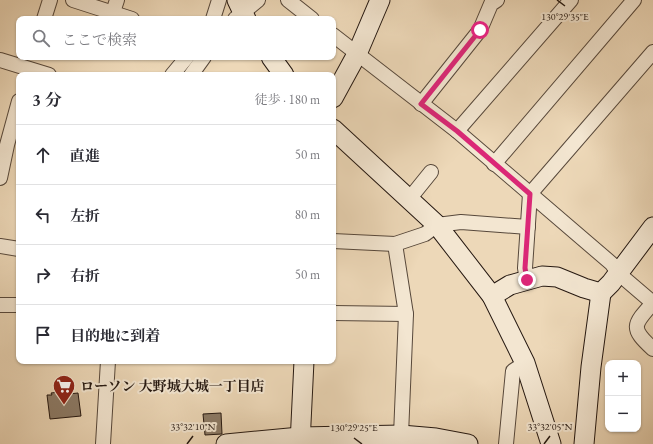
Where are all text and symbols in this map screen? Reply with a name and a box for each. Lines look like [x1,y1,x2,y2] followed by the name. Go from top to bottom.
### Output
[541,10,589,23] text: 130°29'35"E
[16,16,336,60] search box
[471,21,489,39] route start
[30,27,52,49] icon: search
[62,30,137,49] text: ここで検索
[32,89,62,111] text: 3 分
[255,91,320,108] text: 徒歩 · 180 m
[32,144,54,166] icon: ahead
[70,146,100,165] text: 直進
[295,146,320,163] text: 50 m
[32,204,54,226] icon: left
[70,206,100,225] text: 左折
[295,206,320,223] text: 80 m
[32,264,54,286] icon: right
[70,266,100,285] text: 右折
[295,266,320,283] text: 50 m
[518,271,536,289] route end
[32,324,54,346] icon: arrive
[70,326,160,345] text: 目的地に到着
[605,360,641,432] map controls
[605,360,641,396] button: +
[51,373,77,406] supermarket icon: ローソン 大野城大城一丁目店
[80,377,265,395] place label: ローソン 大野城大城一丁目店
[605,396,641,432] button: −
[171,420,216,433] text: 33°32'10"N
[528,420,573,433] text: 33°32'05"N
[330,421,378,434] text: 130°29'25"E

